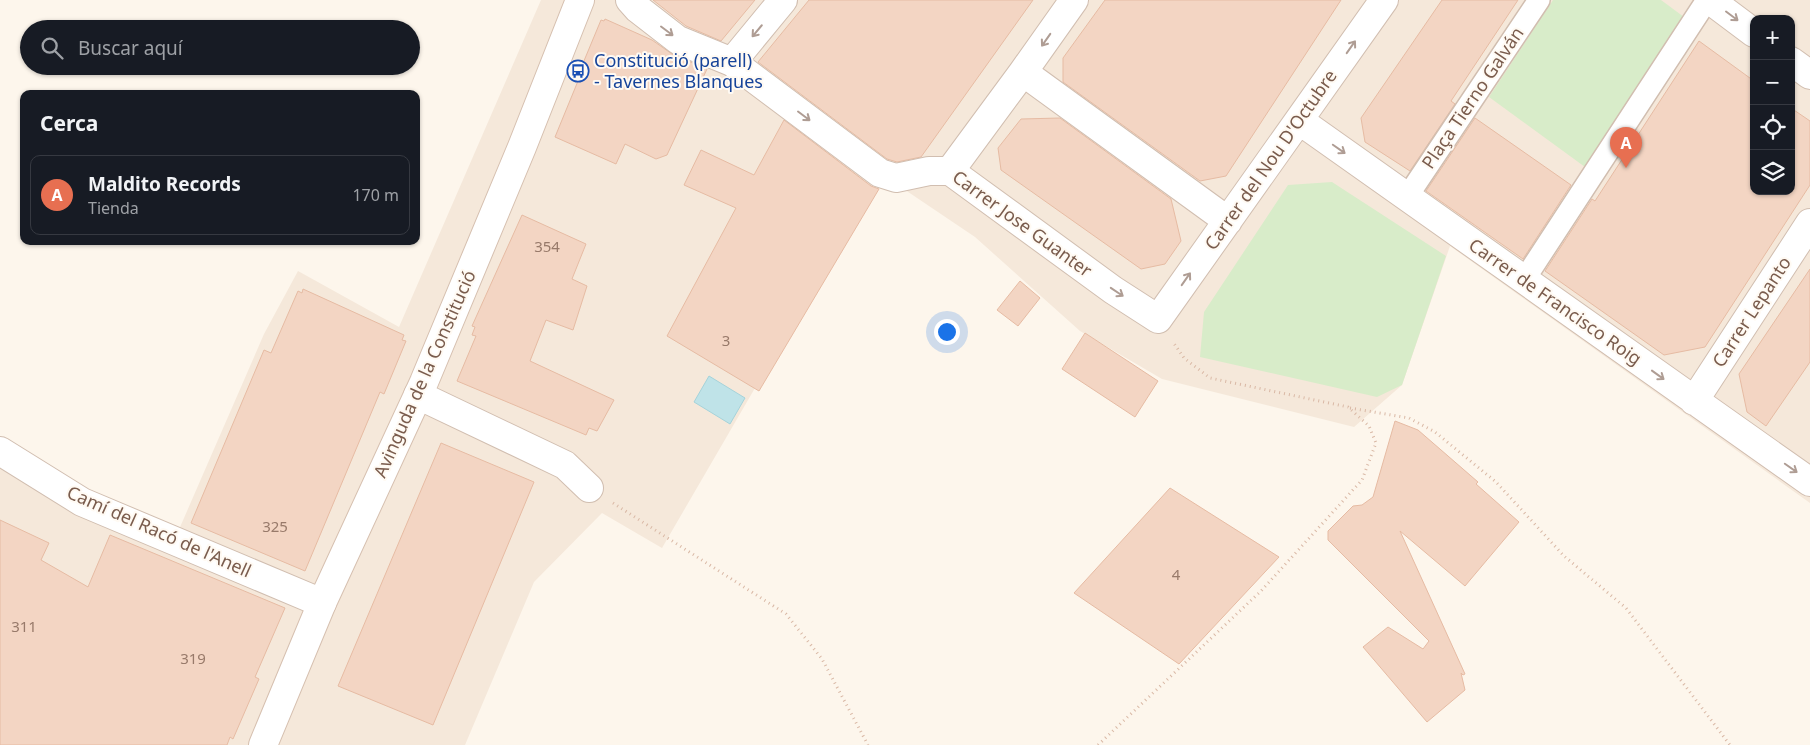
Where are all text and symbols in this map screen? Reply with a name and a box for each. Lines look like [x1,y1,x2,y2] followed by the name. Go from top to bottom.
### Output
[1725,11,1738,22] one-way arrow
[1750,15,1795,195] map controls
[1750,15,1795,60] button: +
[20,20,420,75] search box
[1416,22,1529,173] street label: Plaça Tierno Galván
[752,24,763,37] one-way arrow
[660,26,674,36] one-way arrow
[1041,33,1051,47] one-way arrow
[38,34,66,62] icon: search
[78,35,183,61] text: Buscar aquí
[1346,40,1356,54] one-way arrow
[594,48,763,93] place label: Constitució (parell) - Tavernes Blanques
[566,59,590,83] bus stop icon: Constitució (parell) - Tavernes Blanques
[1750,60,1795,105] button: −
[1199,64,1342,254] street label: Carrer del Nou D'Octubre
[1750,105,1795,150] button: locate
[40,109,98,137] text: Cerca
[797,111,811,121] one-way arrow
[1610,127,1642,168] pin: A
[1332,144,1346,155] one-way arrow
[1750,150,1795,195] button: layers
[948,164,1098,282] street label: Carrer Jose Guanter
[88,171,241,197] text: Maldito Records
[51,184,63,206] text: A
[352,184,399,206] text: 170 m
[88,197,139,219] text: Tienda
[1464,232,1647,370] street label: Carrer de Francisco Roig
[534,236,560,256] house number: 354
[1706,251,1796,371] street label: Carrer Lepanto
[367,266,481,481] street label: Avinguda de la Constitució
[1181,273,1191,287] one-way arrow
[1110,287,1124,297] one-way arrow
[934,319,960,345] your location
[722,330,730,350] house number: 3
[1650,370,1664,380] one-way arrow
[1783,463,1797,473] one-way arrow
[64,480,255,583] street label: Camí del Racó de l'Anell
[262,516,288,536] house number: 325
[1172,564,1181,584] house number: 4
[11,616,37,636] house number: 311
[180,648,206,668] house number: 319

